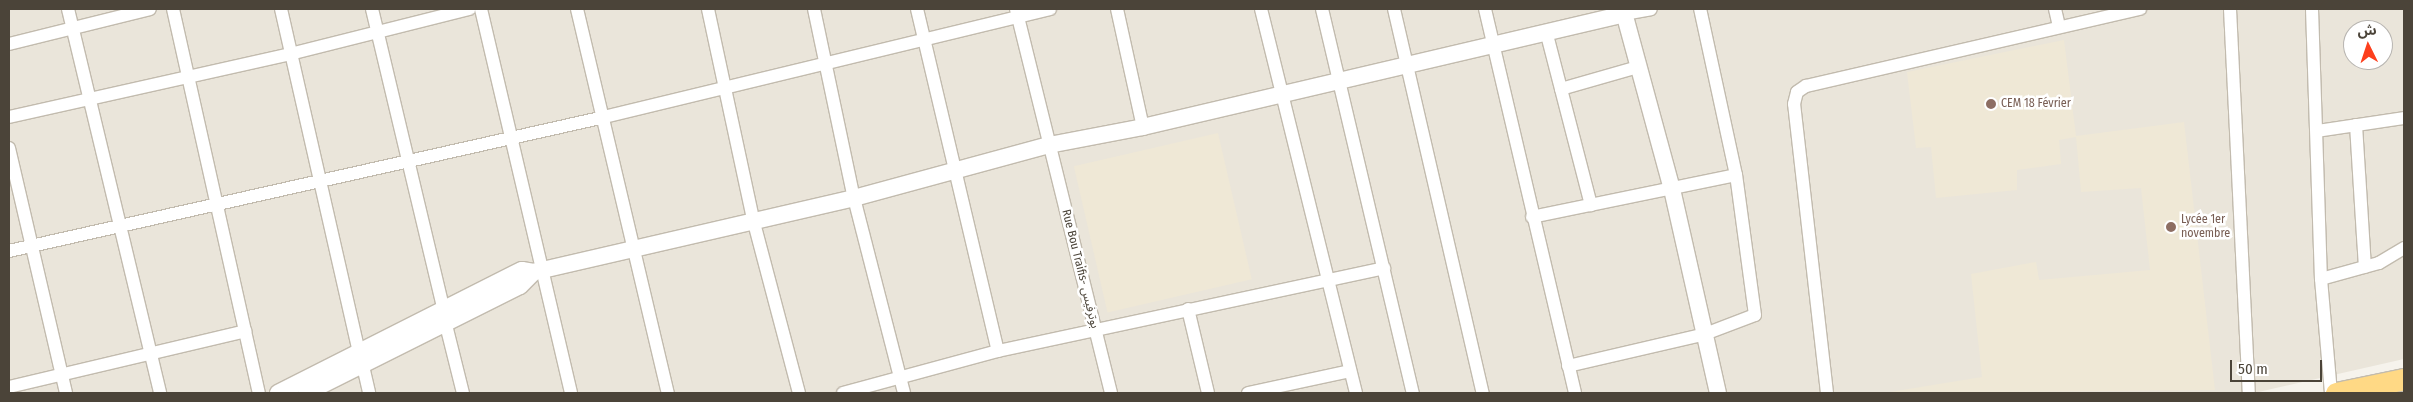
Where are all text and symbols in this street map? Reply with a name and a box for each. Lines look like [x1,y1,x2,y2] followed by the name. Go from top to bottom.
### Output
[2343,20,2393,70] north arrow
[2357,21,2377,40] text: ش
[2001,97,2071,111] place label: CEM 18 Février
[1985,98,1997,110] marker: CEM 18 Février
[1058,208,1102,330] street label: Rue Bou Traifis- بوترفيس
[2181,213,2230,241] place label: Lycée 1er novembre
[2165,221,2177,233] marker: Lycée 1er novembre
[2233,350,2326,382] scale bar
[2238,360,2268,378] text: 50 m

